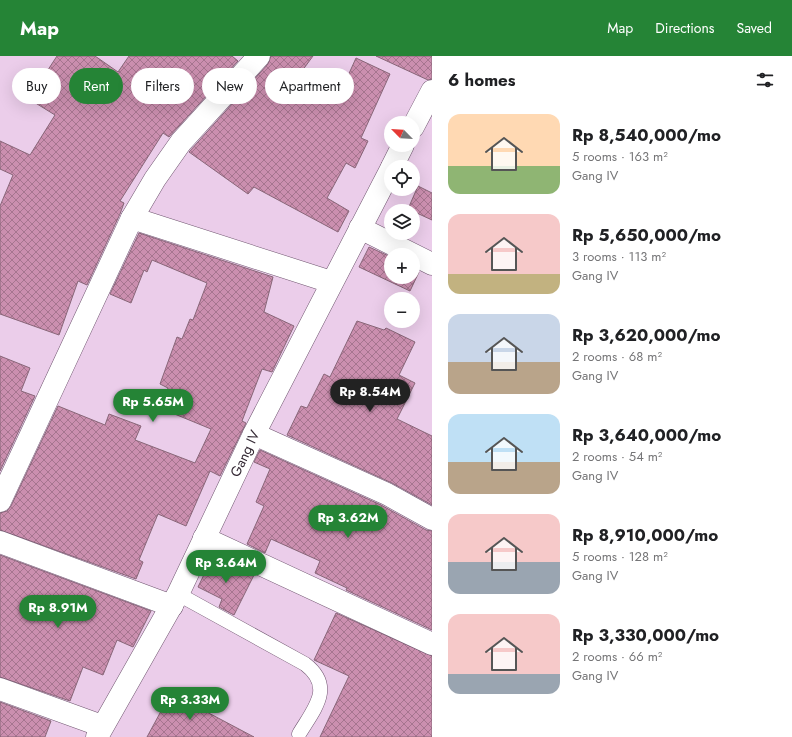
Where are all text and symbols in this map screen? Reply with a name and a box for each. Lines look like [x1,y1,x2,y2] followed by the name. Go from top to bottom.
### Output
[20,15,59,42] text: Map
[607,18,633,38] text: Map
[655,18,715,38] text: Directions
[737,18,772,38] text: Saved
[12,68,61,104] chip: Buy
[69,68,123,104] chip: Rent
[131,68,194,104] chip: Filters
[202,68,257,104] chip: New
[265,68,354,104] chip: Apartment
[448,68,516,92] text: 6 homes
[754,69,776,91] icon: filters
[384,116,420,152] north arrow
[384,116,420,328] map controls
[572,123,721,147] text: Rp 8,540,000/mo
[480,130,528,178] icon: home
[572,147,668,166] text: 5 rooms · 163 m²
[384,160,420,196] button: locate
[572,166,618,185] text: Gang IV
[384,204,420,240] button: layers
[572,223,721,247] text: Rp 5,650,000/mo
[480,230,528,278] icon: home
[572,247,666,266] text: 3 rooms · 113 m²
[384,248,420,284] button: +
[572,266,618,285] text: Gang IV
[384,292,420,328] button: −
[572,323,721,347] text: Rp 3,620,000/mo
[480,330,528,378] icon: home
[572,347,662,366] text: 2 rooms · 68 m²
[572,366,618,385] text: Gang IV
[329,379,411,413] pin: Rp 8.54M
[339,382,401,401] text: Rp 8.54M
[112,389,194,423] pin: Rp 5.65M
[122,392,184,411] text: Rp 5.65M
[572,423,721,447] text: Rp 3,640,000/mo
[225,426,265,480] street label: Gang IV
[480,430,528,478] icon: home
[572,447,662,466] text: 2 rooms · 54 m²
[572,466,618,485] text: Gang IV
[307,505,389,539] pin: Rp 3.62M
[317,508,379,527] text: Rp 3.62M
[572,523,718,547] text: Rp 8,910,000/mo
[480,530,528,578] icon: home
[572,547,668,566] text: 5 rooms · 128 m²
[185,550,267,584] pin: Rp 3.64M
[195,553,257,572] text: Rp 3.64M
[572,566,618,585] text: Gang IV
[17,595,99,629] pin: Rp 8.91M
[28,598,88,617] text: Rp 8.91M
[572,623,719,647] text: Rp 3,330,000/mo
[480,630,528,678] icon: home
[572,647,662,666] text: 2 rooms · 66 m²
[572,666,618,685] text: Gang IV
[149,687,231,721] pin: Rp 3.33M
[160,690,220,709] text: Rp 3.33M

